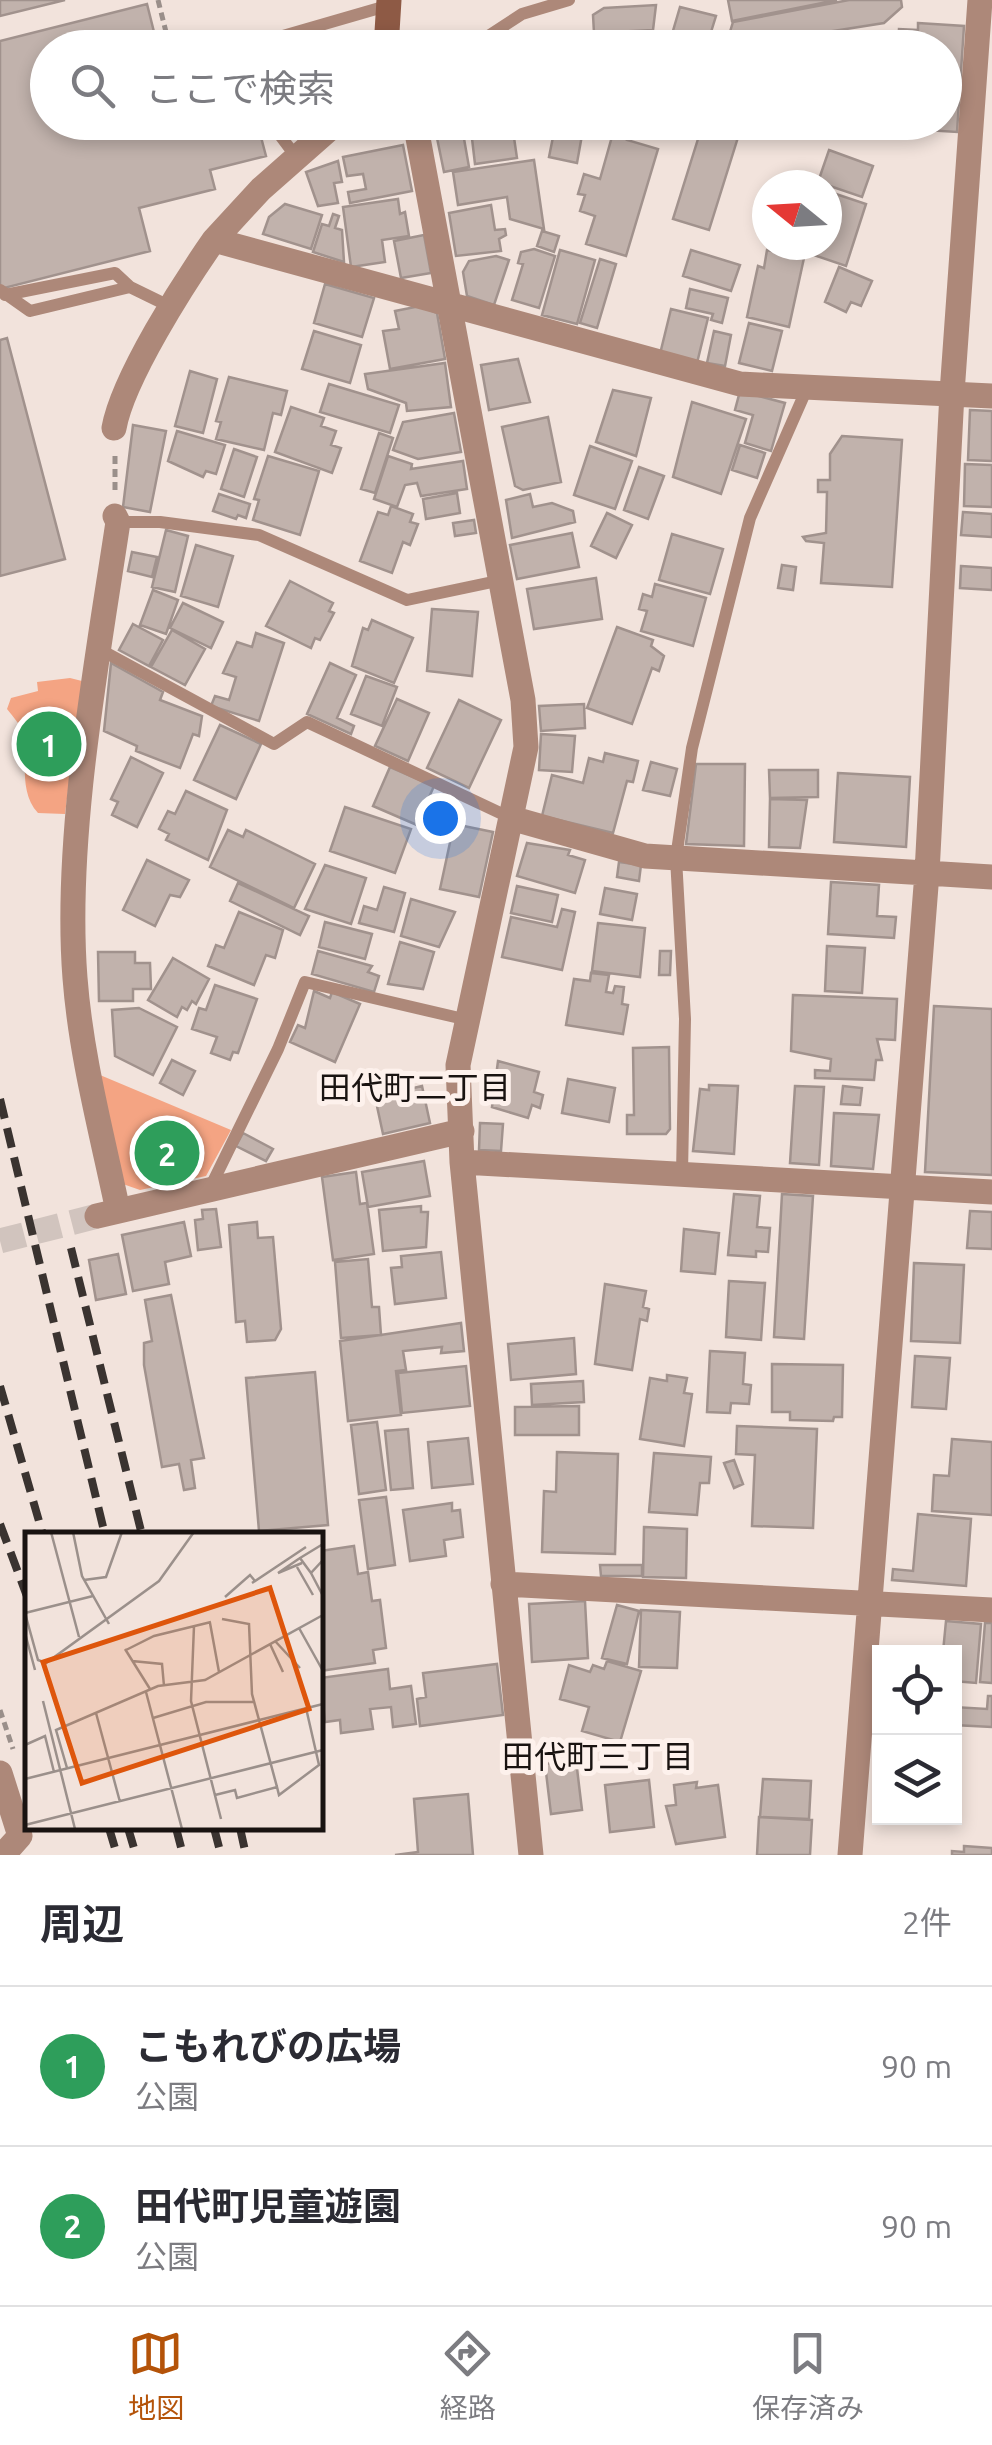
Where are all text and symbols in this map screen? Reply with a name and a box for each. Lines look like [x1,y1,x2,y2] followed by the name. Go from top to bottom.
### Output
[30,30,962,140] search box
[65,58,120,113] icon: search
[145,67,335,109] text: ここで検索
[752,170,842,260] north arrow
[17,706,82,782] pin: 1
[415,793,466,844] your location
[319,1069,511,1105] district label: 田代町二丁目
[134,1116,200,1190] pin: 2
[25,1532,322,1830] inset map
[872,1645,962,1825] map controls
[872,1645,962,1735] button: locate
[872,1735,962,1825] button: layers
[502,1738,694,1774] district label: 田代町三丁目
[40,1900,124,1947] text: 周辺
[902,1904,952,1940] text: 2件
[135,2025,401,2067] text: こもれびの広場
[63,2048,82,2084] text: 1
[881,2048,952,2084] text: 90 m
[135,2078,199,2114] text: 公園
[135,2185,401,2227] text: 田代町児童遊園
[63,2208,82,2244] text: 2
[881,2208,952,2244] text: 90 m
[135,2238,199,2274] text: 公園
[128,2326,184,2426] tab: 地図
[440,2326,496,2426] tab: 経路
[752,2326,864,2426] tab: 保存済み

